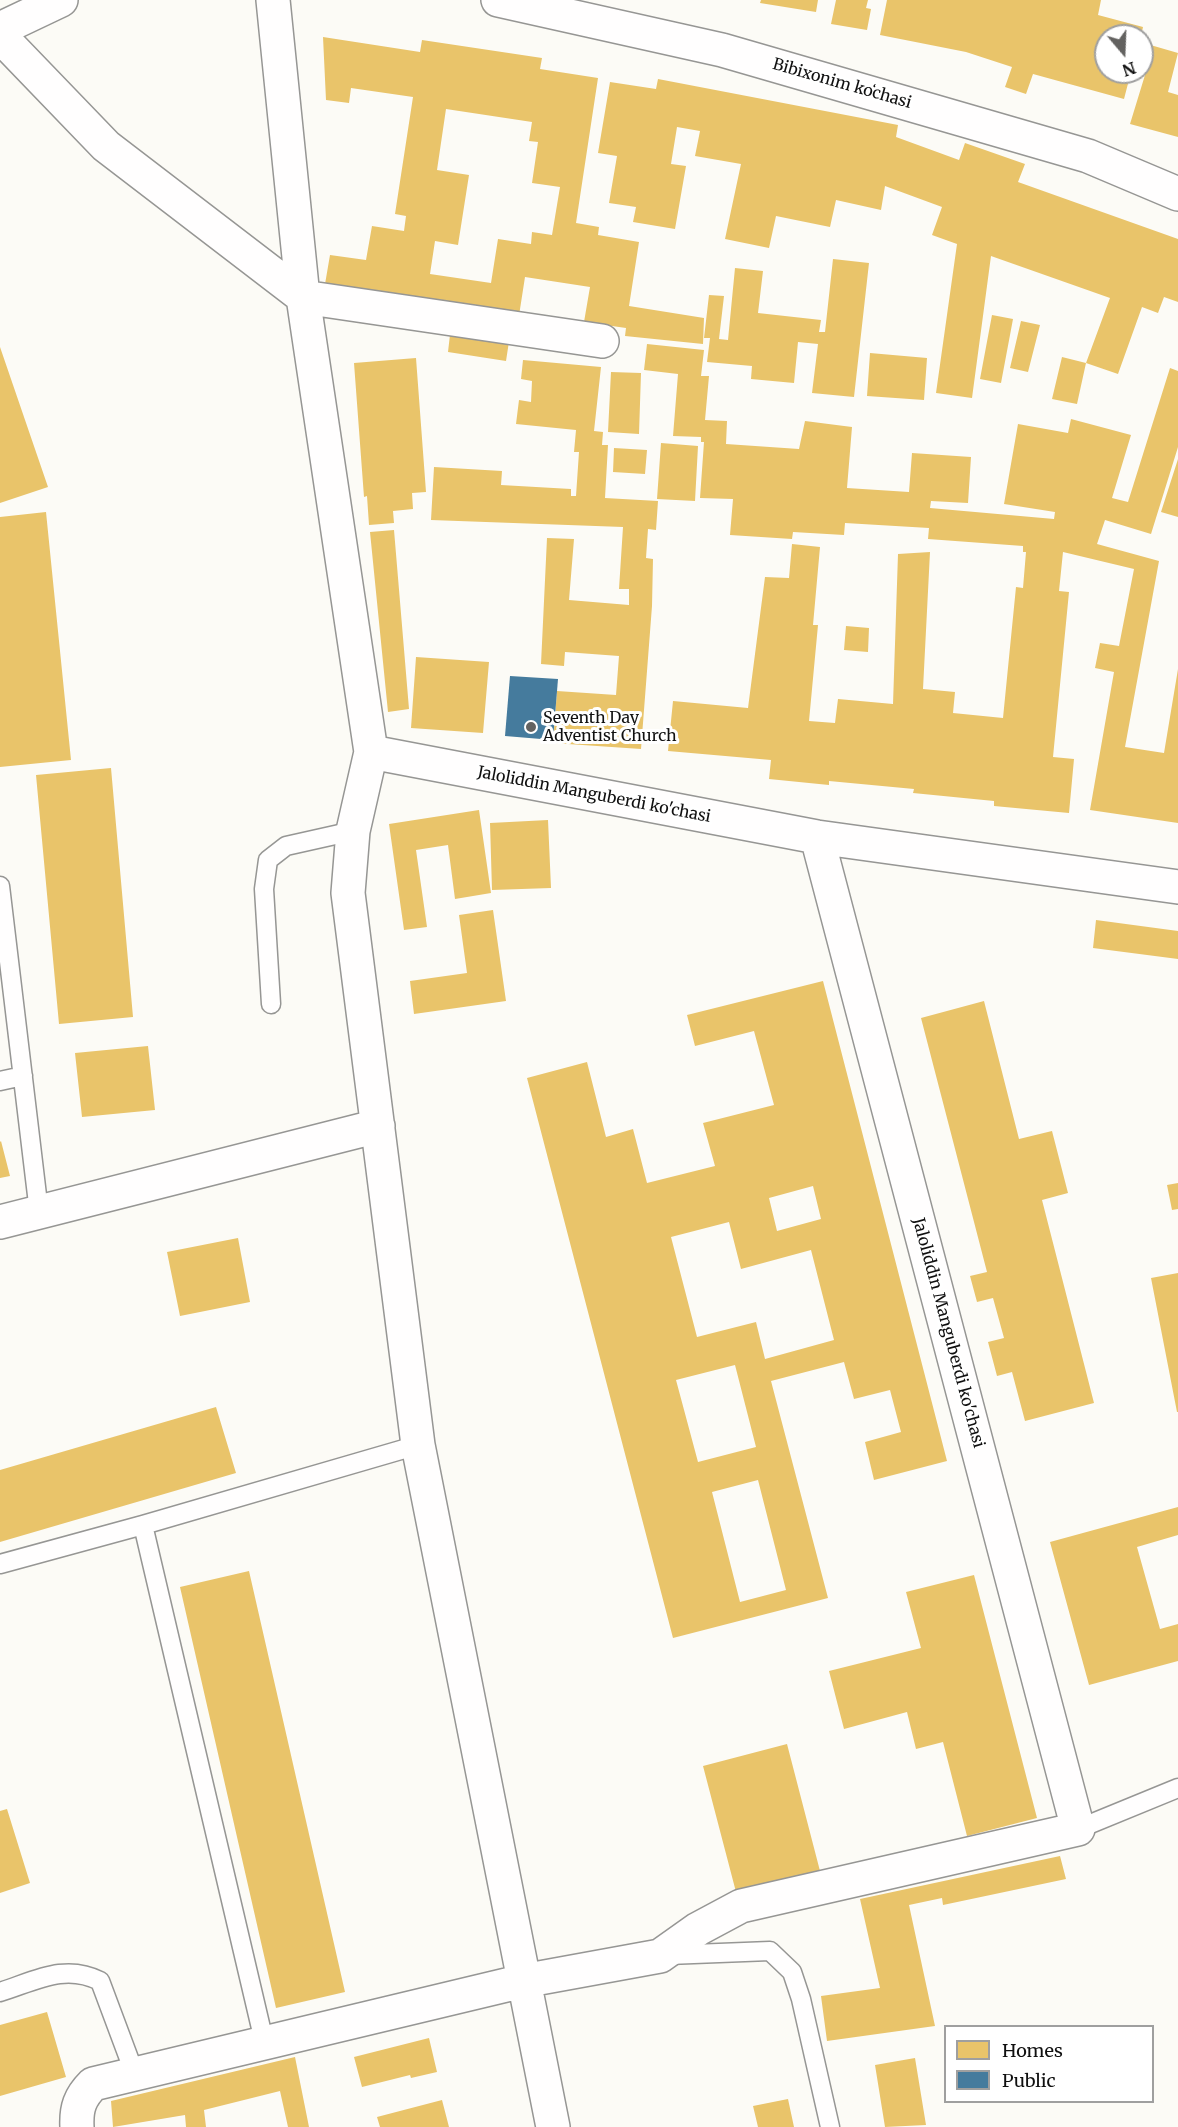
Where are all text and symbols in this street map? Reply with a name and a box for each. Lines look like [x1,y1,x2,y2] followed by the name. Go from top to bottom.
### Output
[1094,24,1154,84] north arrow
[770,55,914,113] street label: Bibixonim koʻchasi
[1120,58,1138,81] text: N
[543,708,677,746] place label: Seventh Day Adventist Church
[524,720,538,734] marker: Seventh Day Adventist Church
[476,763,712,827] street label: Jaloliddin Manguberdi ko'chasi
[908,1216,988,1450] street label: Jaloliddin Manguberdi ko'chasi
[944,2025,1154,2103] legend
[1002,2039,1063,2062] text: Homes
[1002,2069,1056,2092] text: Public

